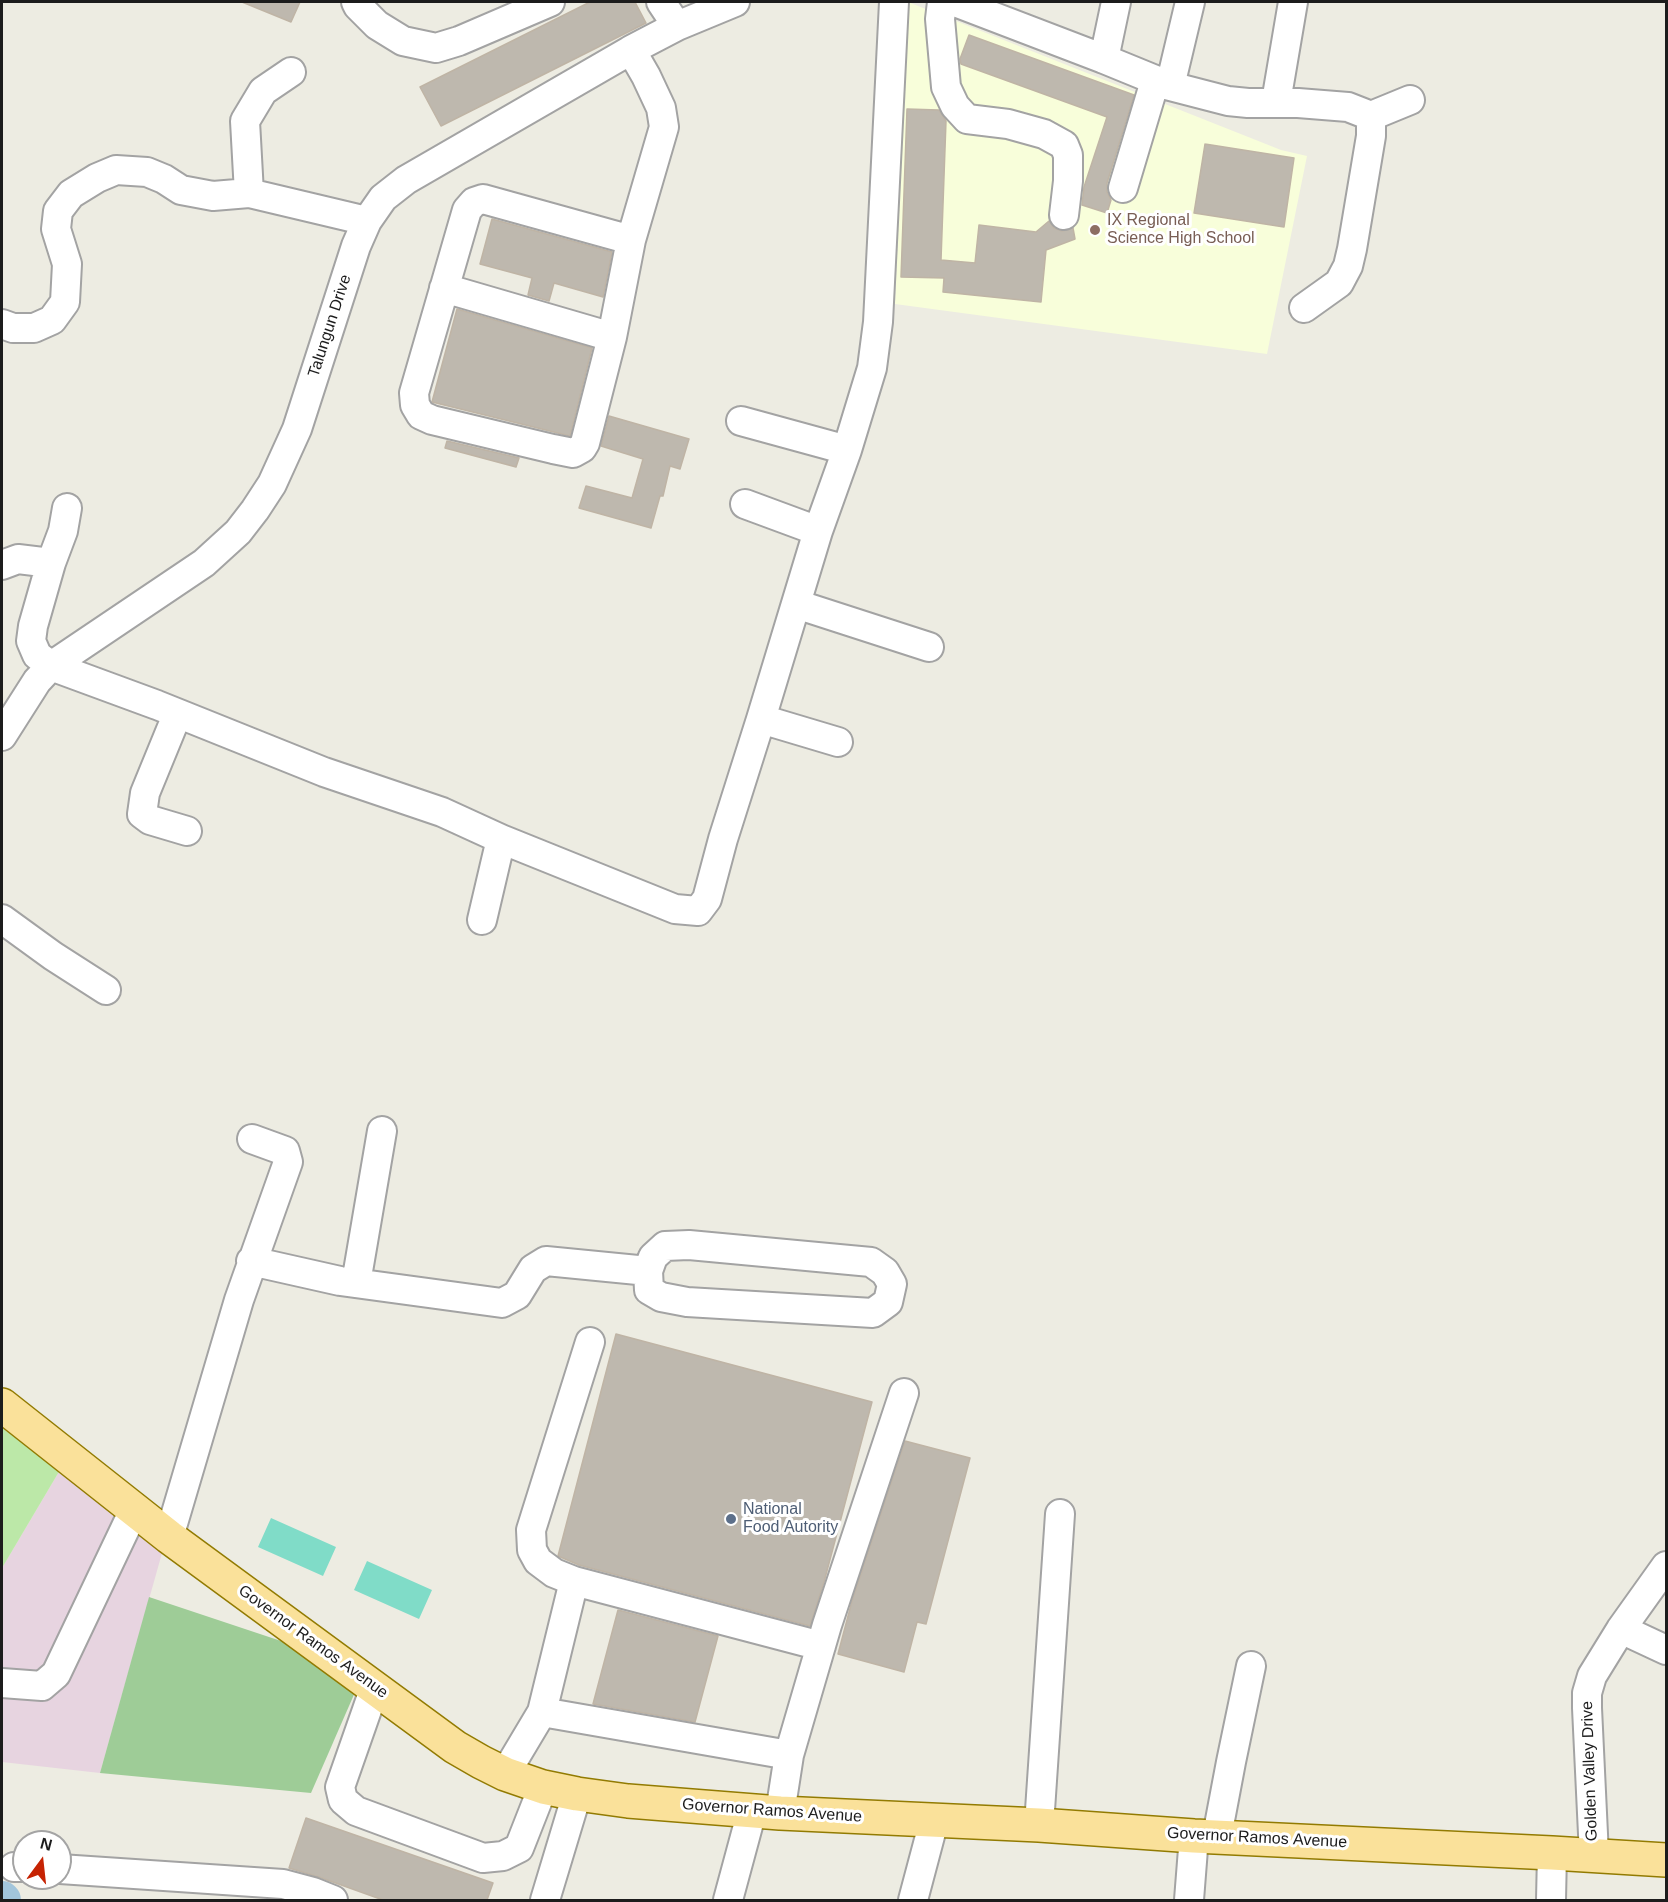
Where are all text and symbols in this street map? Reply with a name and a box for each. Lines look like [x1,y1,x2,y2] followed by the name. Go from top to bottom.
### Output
[1107,211,1255,249] place label: IX Regional Science High School
[1088,223,1102,237] marker: IX Regional Science High School
[304,272,356,380] street label: Talungun Drive
[743,1500,838,1538] place label: National Food Autority
[724,1512,738,1526] marker: National Food Autority
[234,1581,392,1703] street label: Governor Ramos Avenue
[1578,1701,1602,1841] street label: Golden Valley Drive
[681,1795,863,1827] street label: Governor Ramos Avenue
[1166,1824,1348,1852] street label: Governor Ramos Avenue
[12,1830,72,1890] north arrow
[38,1834,54,1854] text: N

